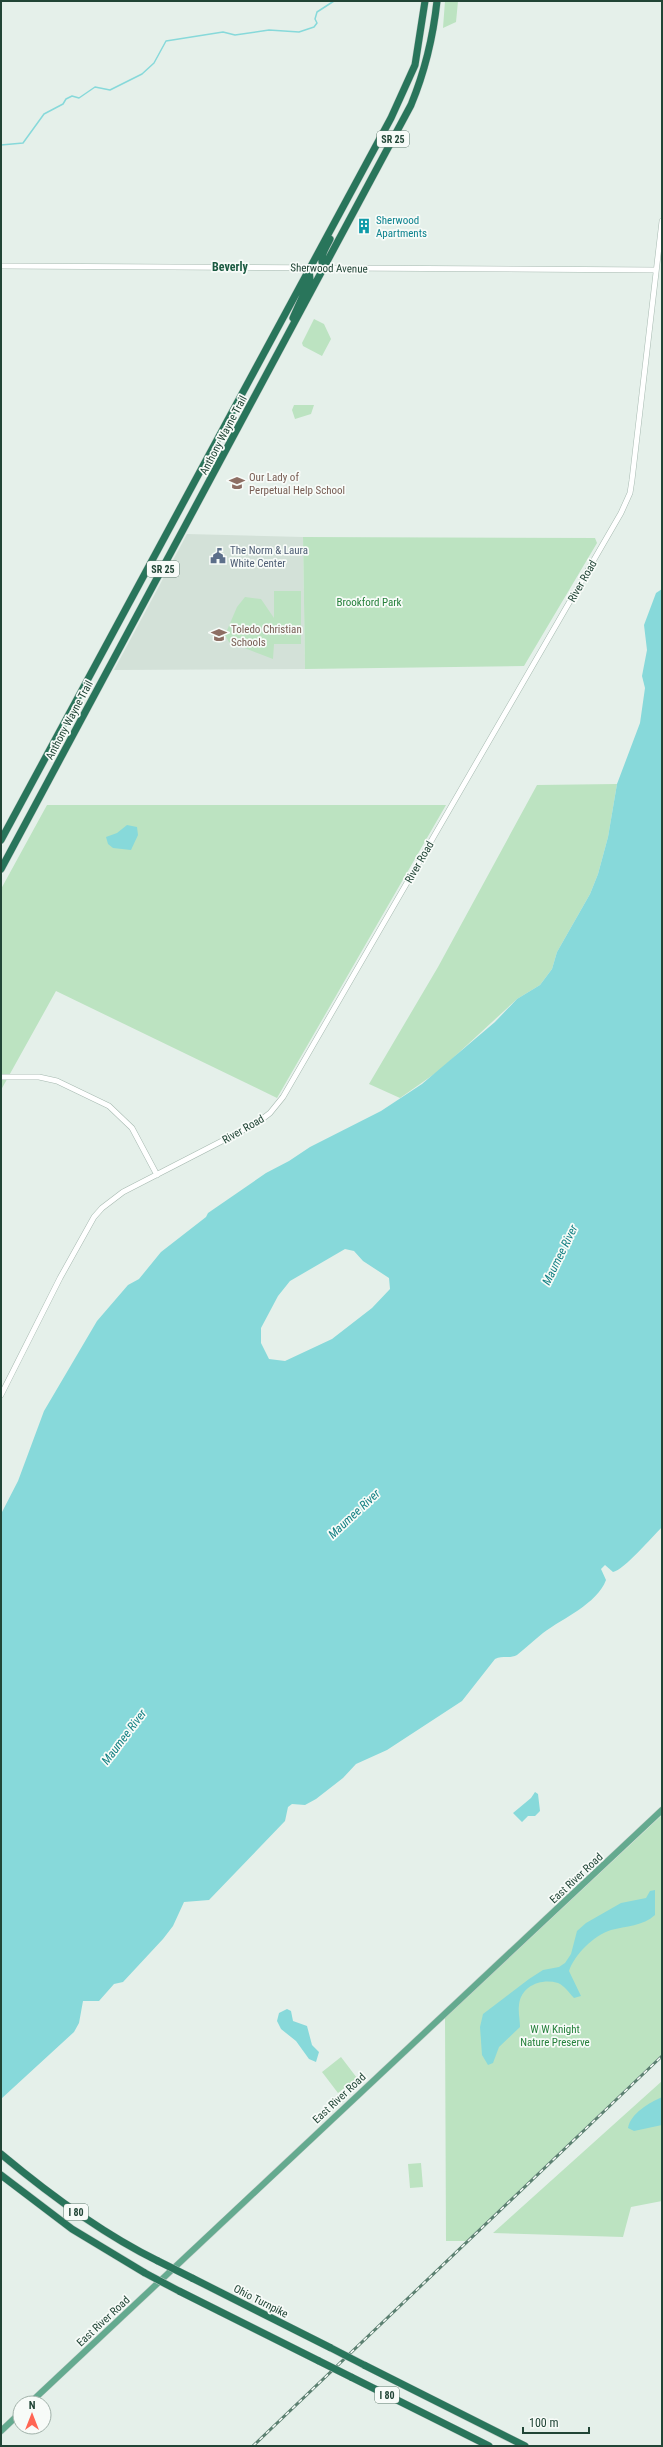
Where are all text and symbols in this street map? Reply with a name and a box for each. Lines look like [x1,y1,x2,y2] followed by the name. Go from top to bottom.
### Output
[377,131,409,147] road number: SR 25
[376,214,427,240] place label: Sherwood Apartments
[355,217,373,235] building icon: Sherwood Apartments
[212,260,249,274] district label: Beverly
[290,261,368,276] street label: Sherwood Avenue
[197,393,250,477] street label: Anthony Wayne Trail
[249,471,345,497] place label: Our Lady of Perpetual Help School
[228,474,246,492] school or university icon: Our Lady of Perpetual Help School
[230,544,308,570] place label: The Norm & Laura White Center
[209,547,227,565] public building icon: The Norm & Laura White Center
[565,558,600,604] street label: River Road
[147,561,179,577] road number: SR 25
[336,596,402,609] park label: Brookford Park
[231,623,302,649] place label: Toledo Christian Schools
[210,626,228,644] school or university icon: Toledo Christian Schools
[43,678,96,762] street label: Anthony Wayne Trail
[402,839,437,885] street label: River Road
[220,1112,266,1147] street label: River Road
[539,1222,581,1287] water label: Maumee River
[325,1486,383,1541] water label: Maumee River
[99,1706,149,1767] water label: Maumee River
[547,1851,606,1906] street label: East River Road
[520,2023,590,2049] park label: W W Knight Nature Preserve
[310,2071,369,2126] street label: East River Road
[64,2204,88,2220] road number: I 80
[231,2282,290,2321] street label: Ohio Turnpike
[74,2294,133,2349] street label: East River Road
[375,2387,399,2403] road number: I 80
[12,2395,52,2435] north arrow
[29,2399,36,2412] text: N
[523,2409,589,2435] scale bar
[529,2416,559,2430] text: 100 m

